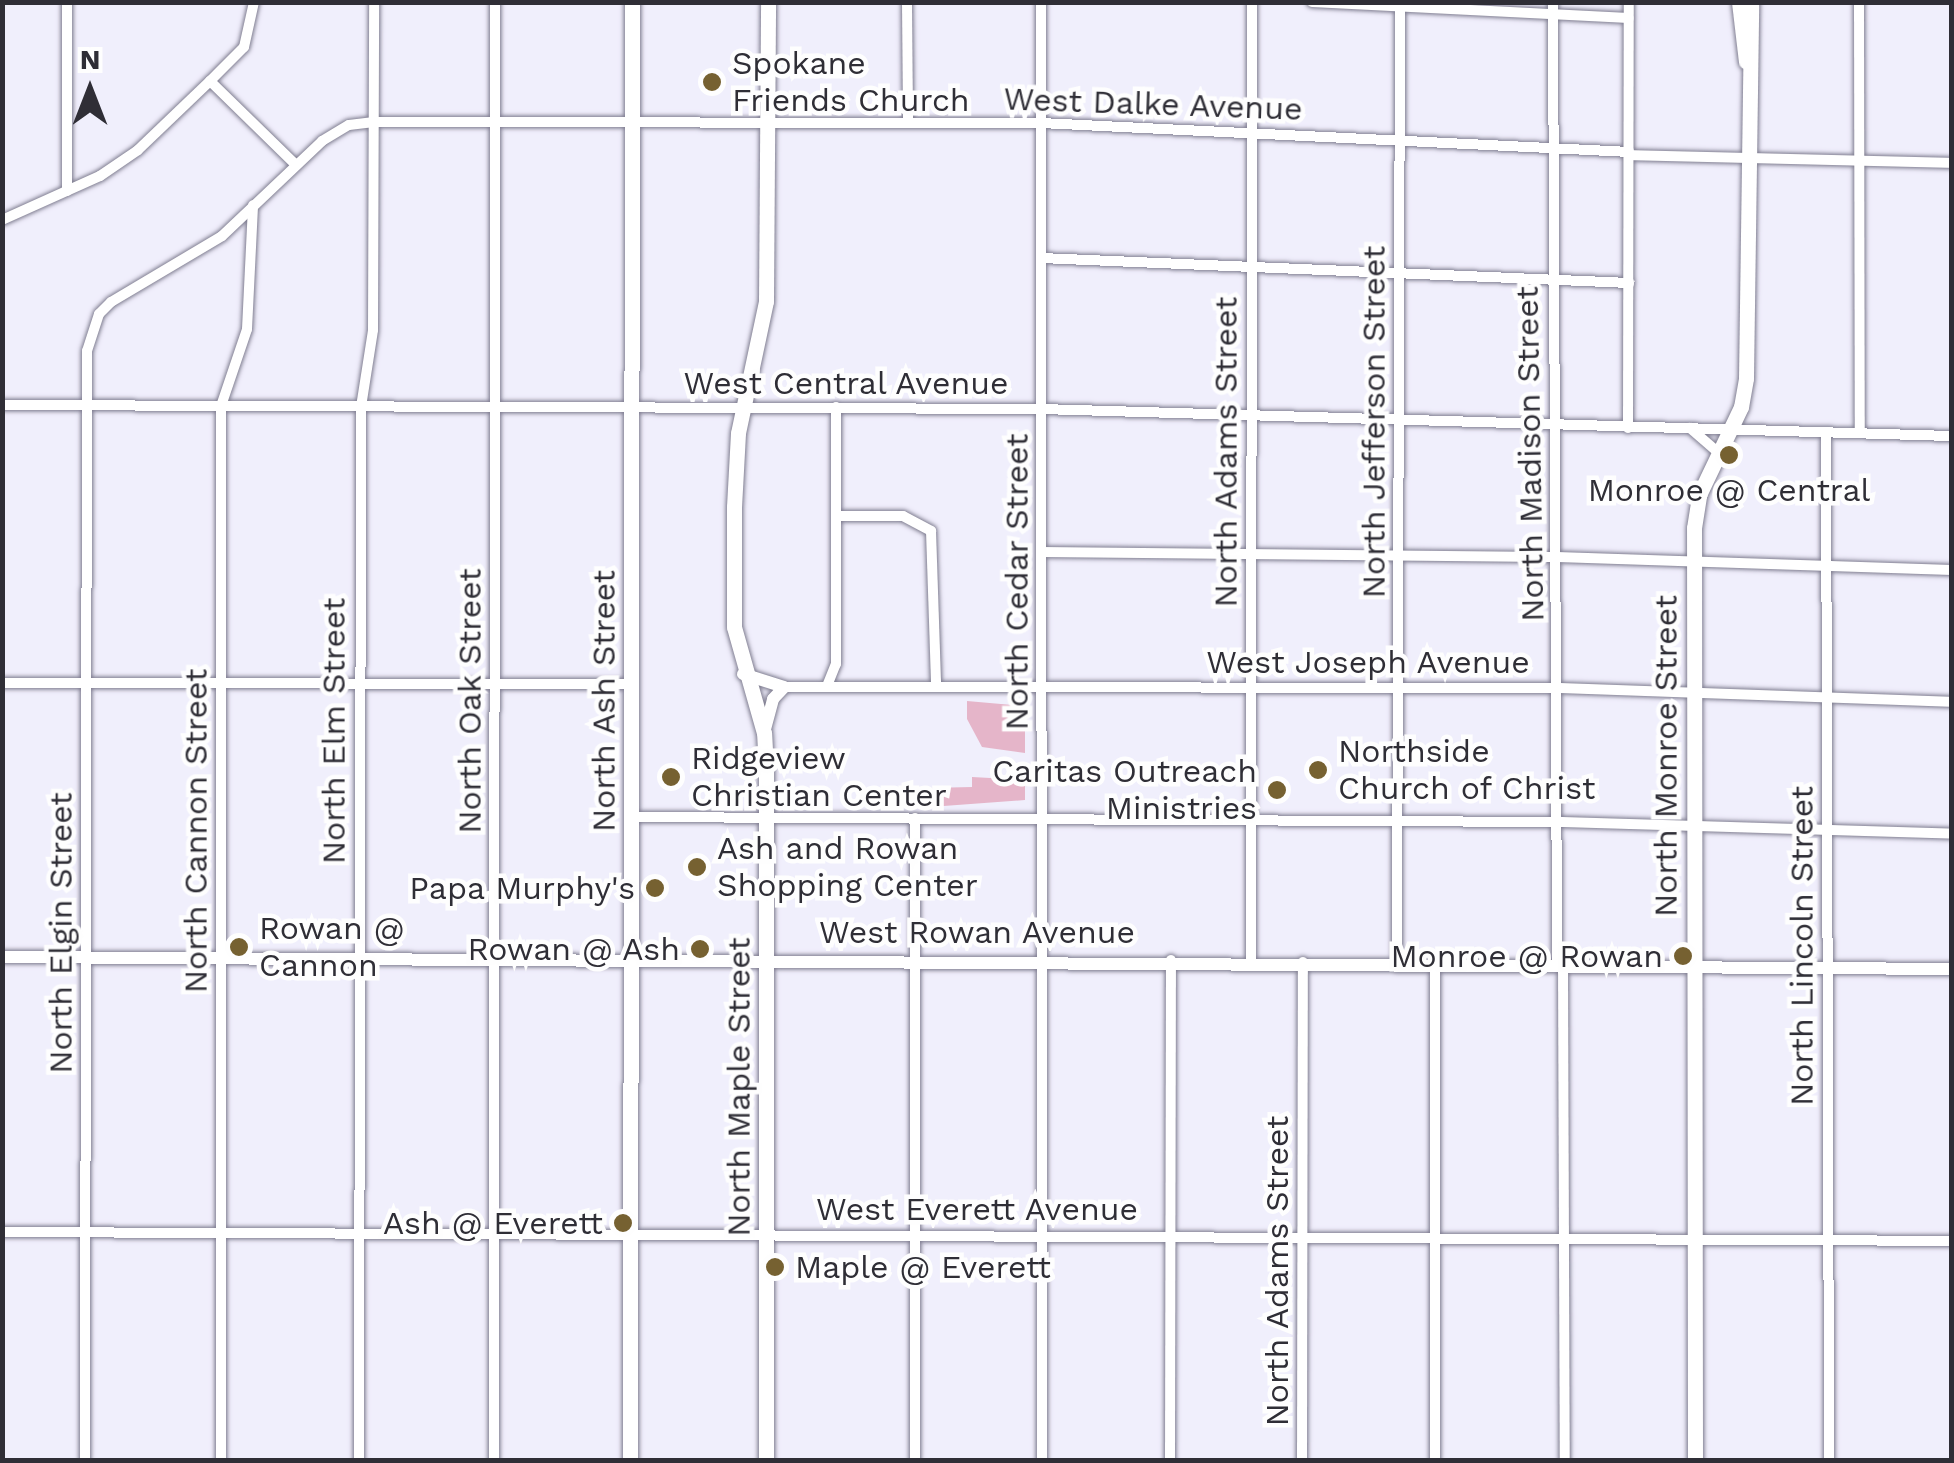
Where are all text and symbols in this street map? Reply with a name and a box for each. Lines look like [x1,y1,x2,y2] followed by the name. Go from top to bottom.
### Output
[40,40,140,140] north arrow
[80,43,100,76] text: N
[732,45,970,120] place label: Spokane Friends Church
[701,71,723,93] marker: Spokane Friends Church
[1002,80,1304,128] street label: West Dalke Avenue
[1355,245,1393,599] street label: North Jefferson Street
[1508,286,1552,622] street label: North Madison Street
[1207,296,1245,608] street label: North Adams Street
[682,364,1010,402] street label: West Central Avenue
[998,433,1036,731] street label: North Cedar Street
[1718,444,1740,466] marker: Monroe @ Central
[1588,471,1870,509] place label: Monroe @ Central
[451,568,489,834] street label: North Oak Street
[585,569,623,833] street label: North Ash Street
[1647,595,1685,917] street label: North Monroe Street
[315,598,353,864] street label: North Elm Street
[1205,643,1531,681] street label: West Joseph Avenue
[177,669,215,993] street label: North Cannon Street
[1338,733,1597,808] place label: Northside Church of Christ
[691,740,947,815] place label: Ridgeview Christian Center
[992,753,1257,828] place label: Caritas Outreach Ministries
[1307,759,1329,781] marker: Northside Church of Christ
[660,766,682,788] marker: Ridgeview Christian Center
[1266,779,1288,801] marker: Caritas Outreach Ministries
[1783,786,1821,1106] street label: North Lincoln Street
[42,792,80,1074] street label: North Elgin Street
[717,830,978,905] place label: Ash and Rowan Shopping Center
[686,856,708,878] marker: Ash and Rowan Shopping Center
[409,869,635,907] place label: Papa Murphy's
[644,877,666,899] marker: Papa Murphy's
[259,910,404,985] place label: Rowan @ Cannon
[818,913,1136,951] street label: West Rowan Avenue
[466,930,680,968] place label: Rowan @ Ash
[228,936,250,958] marker: Rowan @ Cannon
[720,937,758,1237] street label: North Maple Street
[1390,937,1663,975] place label: Monroe @ Rowan
[689,938,711,960] marker: Rowan @ Ash
[1672,945,1694,967] marker: Monroe @ Rowan
[1258,1115,1296,1427] street label: North Adams Street
[815,1190,1139,1228] street label: West Everett Avenue
[383,1204,603,1242] place label: Ash @ Everett
[612,1212,634,1234] marker: Ash @ Everett
[795,1248,1051,1286] place label: Maple @ Everett
[764,1256,786,1278] marker: Maple @ Everett

